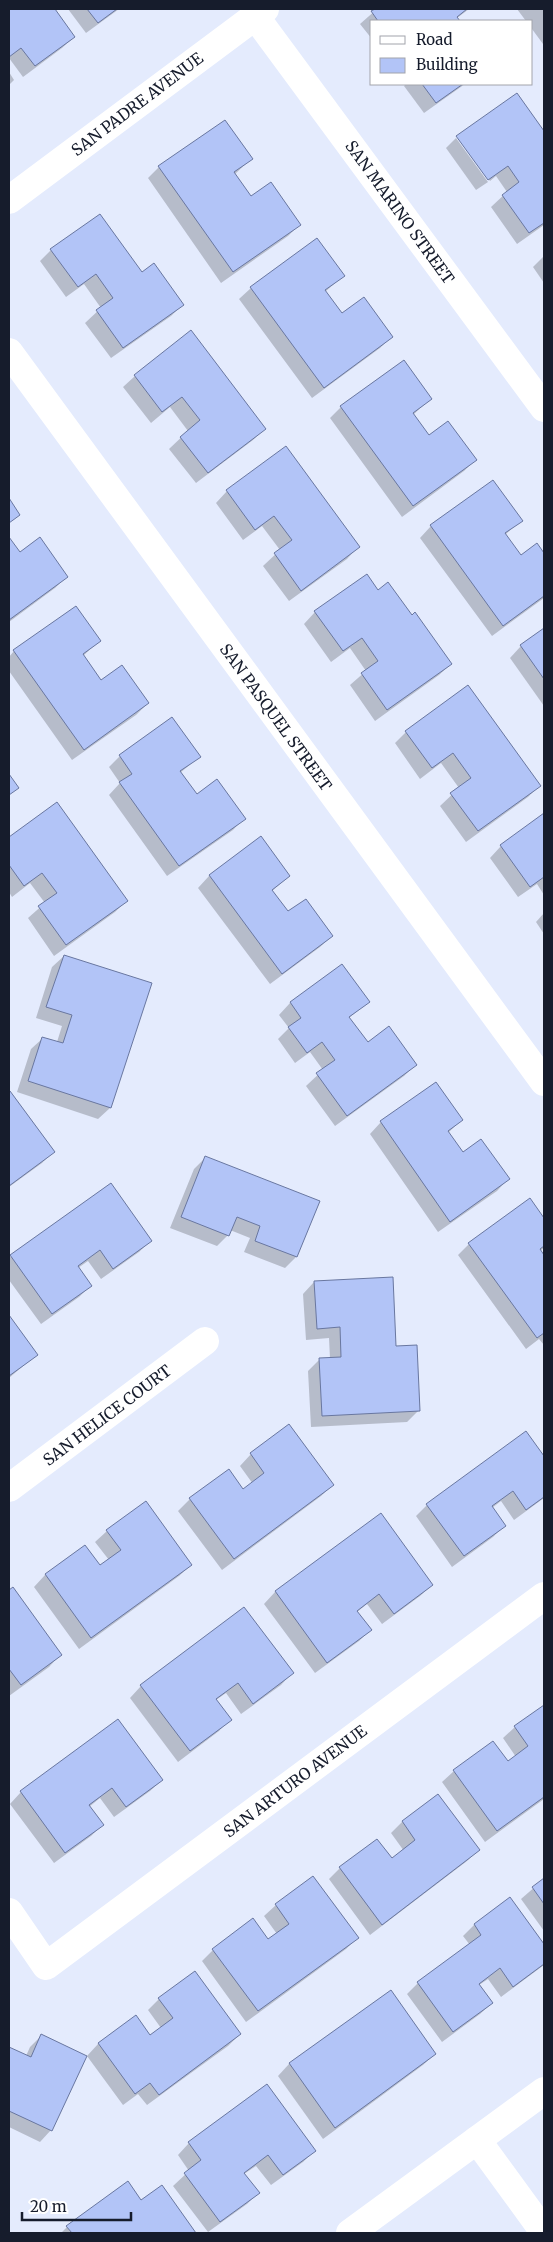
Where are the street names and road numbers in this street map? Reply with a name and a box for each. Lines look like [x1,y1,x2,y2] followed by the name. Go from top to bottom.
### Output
[67,47,207,160] street label: SAN PADRE AVENUE
[341,136,459,288] street label: SAN MARINO STREET
[216,639,336,795] street label: SAN PASQUEL STREET
[39,1360,175,1470] street label: SAN HELICE COURT
[219,1720,371,1841] street label: SAN ARTURO AVENUE

